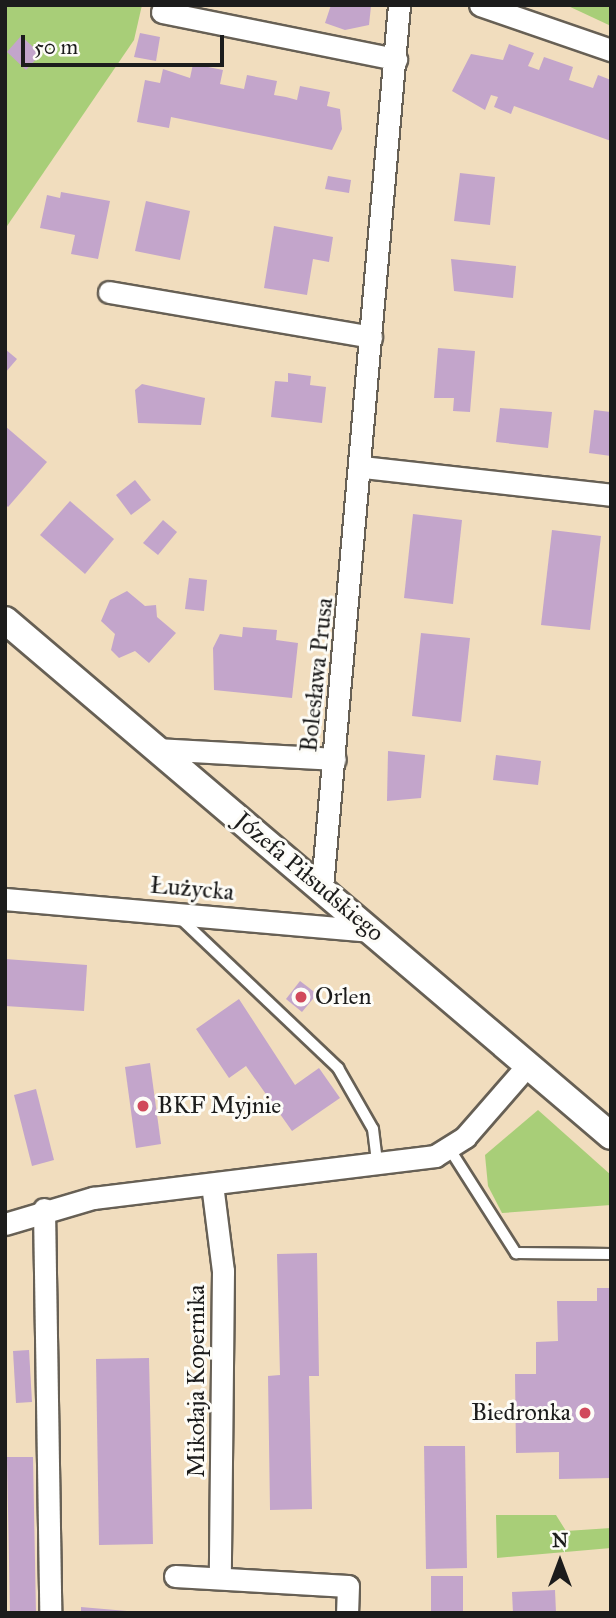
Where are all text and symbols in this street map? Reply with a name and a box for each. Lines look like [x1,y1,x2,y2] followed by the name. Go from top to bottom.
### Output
[24,21,228,65] scale bar
[34,34,78,60] text: 50 m
[295,596,339,754] street label: Bolesława Prusa
[228,806,390,948] street label: Józefa Piłsudskiego
[149,871,235,907] street label: Łużycka
[315,983,372,1011] place label: Orlen
[293,989,309,1005] marker: Orlen
[157,1092,281,1120] place label: BKF Myjnie
[135,1098,151,1114] marker: BKF Myjnie
[183,1284,211,1478] street label: Mikołaja Kopernika
[471,1399,571,1427] place label: Biedronka
[577,1405,593,1421] marker: Biedronka
[525,1527,595,1597] north arrow
[552,1529,568,1552] text: N

